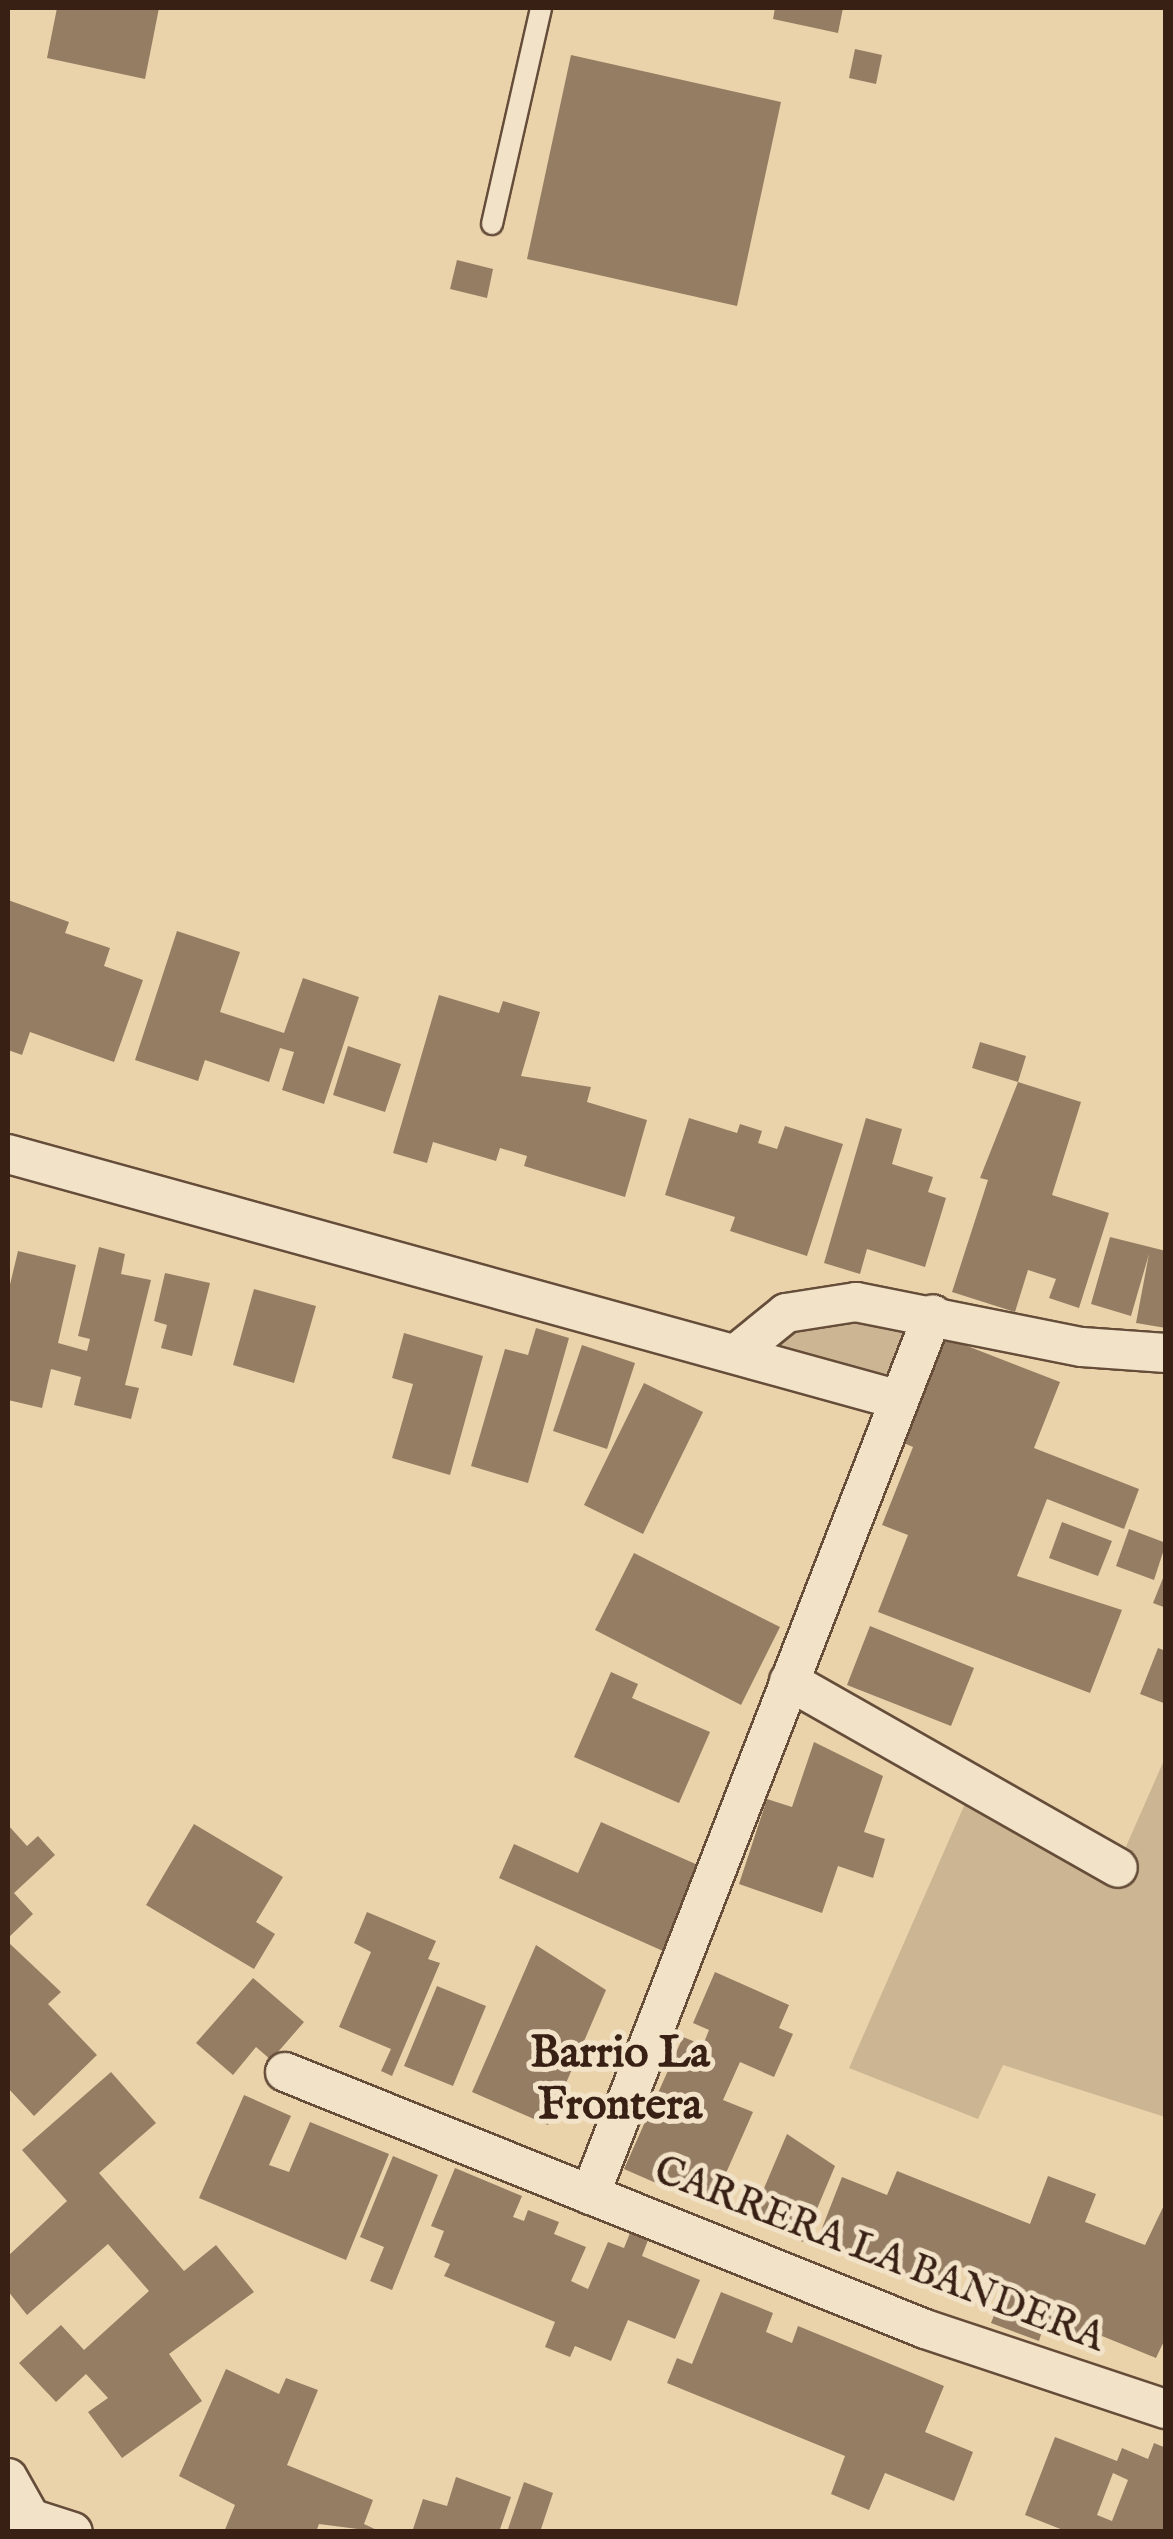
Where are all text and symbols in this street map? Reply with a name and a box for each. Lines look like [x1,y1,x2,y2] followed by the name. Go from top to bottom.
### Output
[530,2027,710,2133] district label: Barrio La Frontera
[647,2148,1111,2364] street label: CARRERA LA BANDERA

